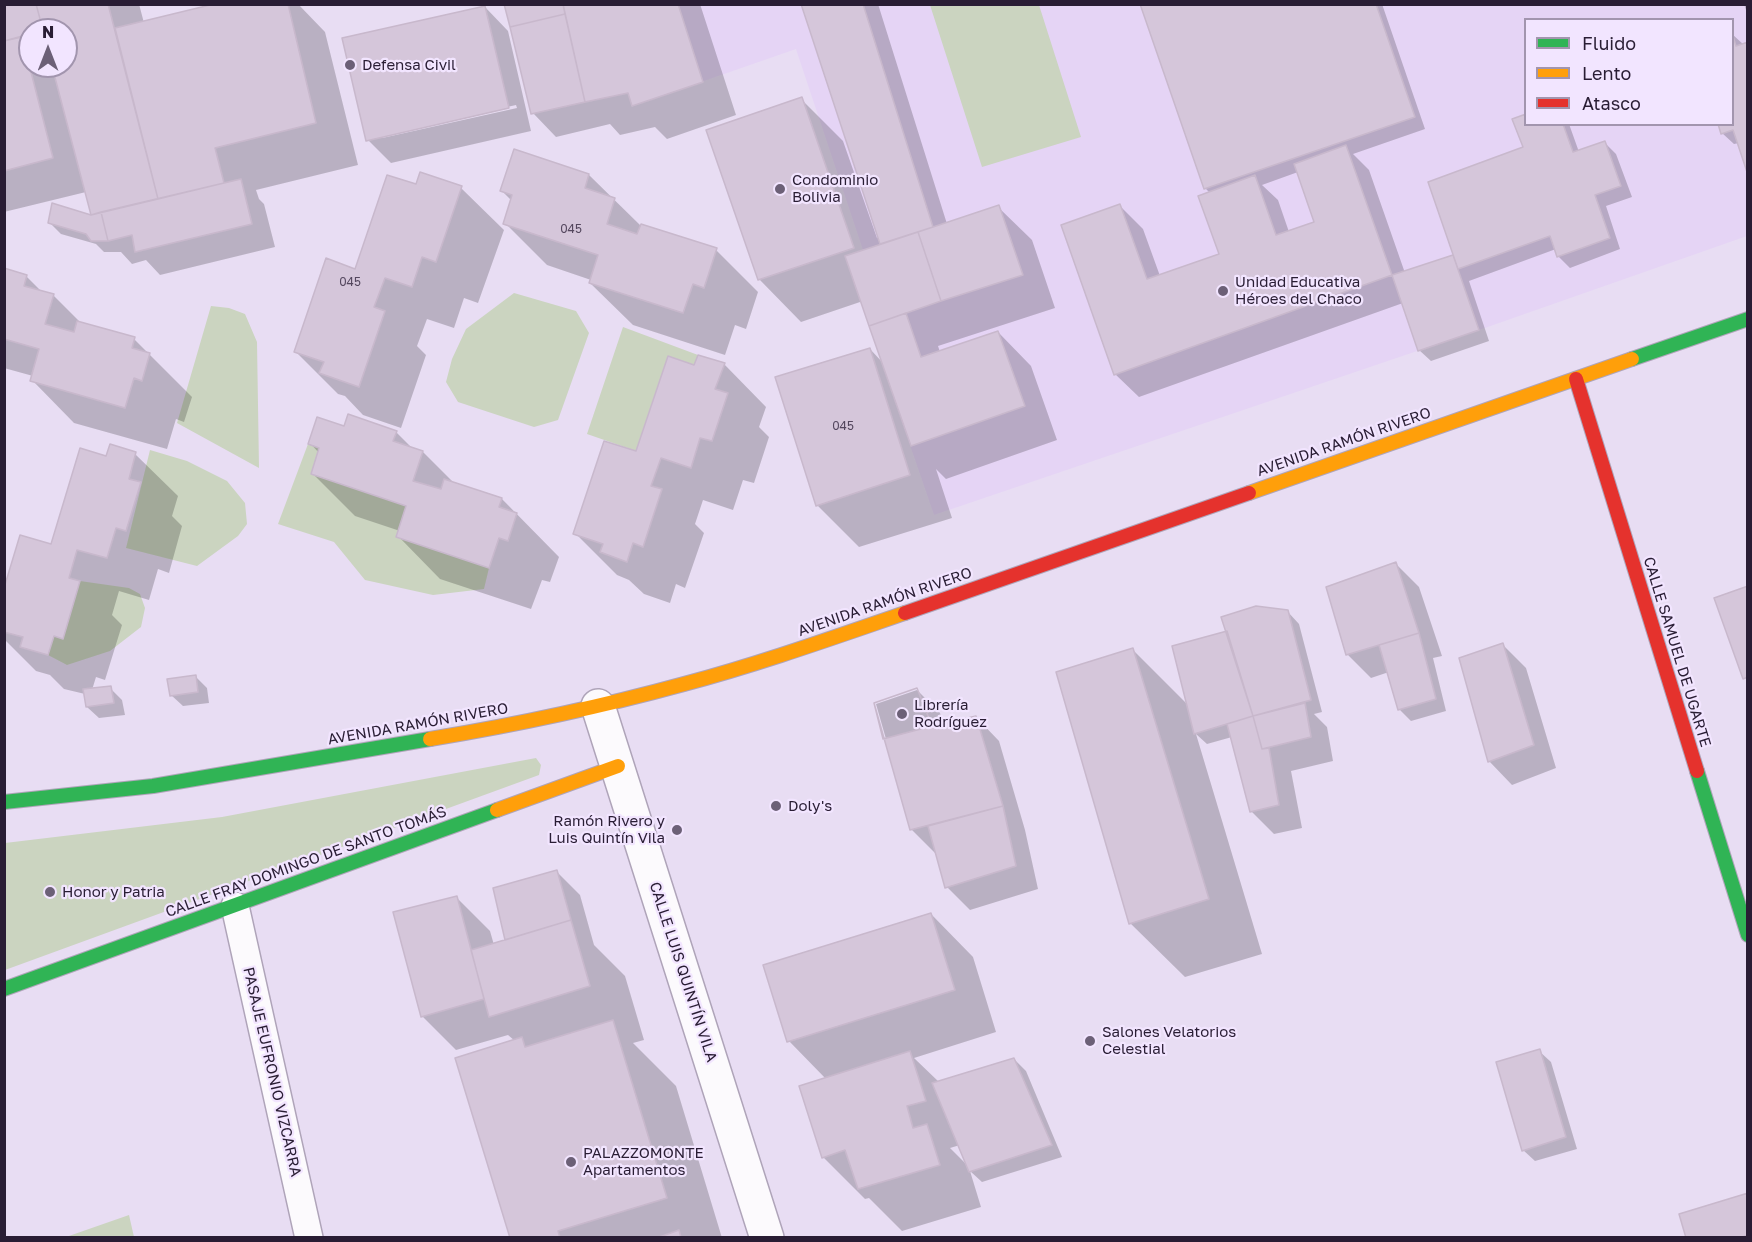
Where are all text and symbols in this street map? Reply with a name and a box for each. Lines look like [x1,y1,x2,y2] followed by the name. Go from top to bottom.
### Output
[18,18,78,78] north arrow
[1524,18,1734,126] legend
[42,22,54,42] text: N
[1582,32,1636,54] text: Fluido
[362,56,456,74] place label: Defensa Civil
[343,58,357,72] marker: Defensa Civil
[1582,62,1631,84] text: Lento
[1582,92,1641,114] text: Atasco
[792,171,878,206] place label: Condominio Bolivia
[773,182,787,196] marker: Condominio Bolivia
[560,222,582,236] house number: 045
[1235,273,1362,308] place label: Unidad Educativa Héroes del Chaco
[339,275,361,289] house number: 045
[1216,284,1230,298] marker: Unidad Educativa Héroes del Chaco
[1255,404,1433,480] street label: AVENIDA RAMÓN RIVERO
[832,419,854,433] house number: 045
[1639,555,1715,749] street label: CALLE SAMUEL DE UGARTE
[796,564,974,640] street label: AVENIDA RAMÓN RIVERO
[914,696,987,731] place label: Librería Rodríguez
[326,699,510,749] street label: AVENIDA RAMÓN RIVERO
[895,707,909,721] marker: Librería Rodríguez
[788,797,832,815] place label: Doly's
[769,799,783,813] marker: Doly's
[163,803,449,921] street label: CALLE FRAY DOMINGO DE SANTO TOMÁS
[548,812,665,847] place label: Ramón Rivero y Luis Quintín Vila
[670,823,684,837] marker: Ramón Rivero y Luis Quintín Vila
[645,880,721,1064] street label: CALLE LUIS QUINTÍN VILA
[62,883,165,901] place label: Honor y Patria
[43,885,57,899] marker: Honor y Patria
[239,965,305,1179] street label: PASAJE EUFRONIO VIZCARRA
[1102,1023,1236,1058] place label: Salones Velatorios Celestial
[1083,1034,1097,1048] marker: Salones Velatorios Celestial
[583,1144,704,1179] place label: PALAZZOMONTE Apartamentos
[564,1155,578,1169] marker: PALAZZOMONTE Apartamentos

